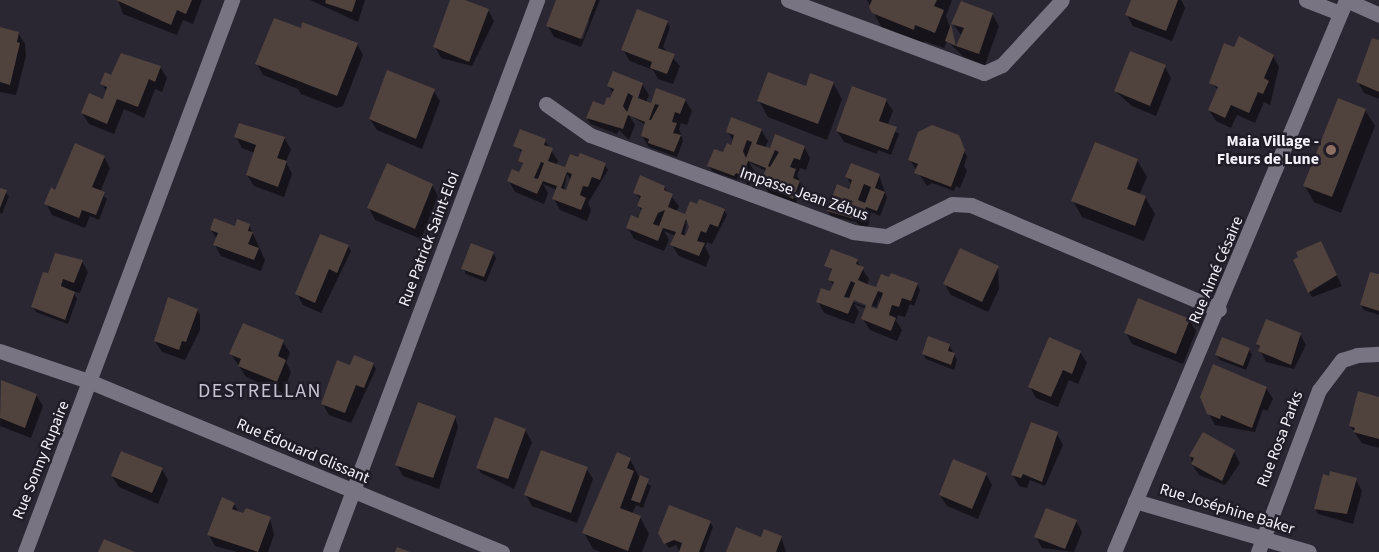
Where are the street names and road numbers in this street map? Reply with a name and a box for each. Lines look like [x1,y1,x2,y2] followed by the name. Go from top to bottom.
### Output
[737,163,871,225] street label: Impasse Jean Zébus
[394,169,464,309] street label: Rue Patrick Saint-Eloi
[1185,213,1247,327] street label: Rue Aimé Césaire
[1253,388,1307,490] street label: Rue Rosa Parks
[8,398,74,522] street label: Rue Sonny Rupaire
[234,414,372,488] street label: Rue Édouard Glissant
[1157,479,1297,539] street label: Rue Joséphine Baker

